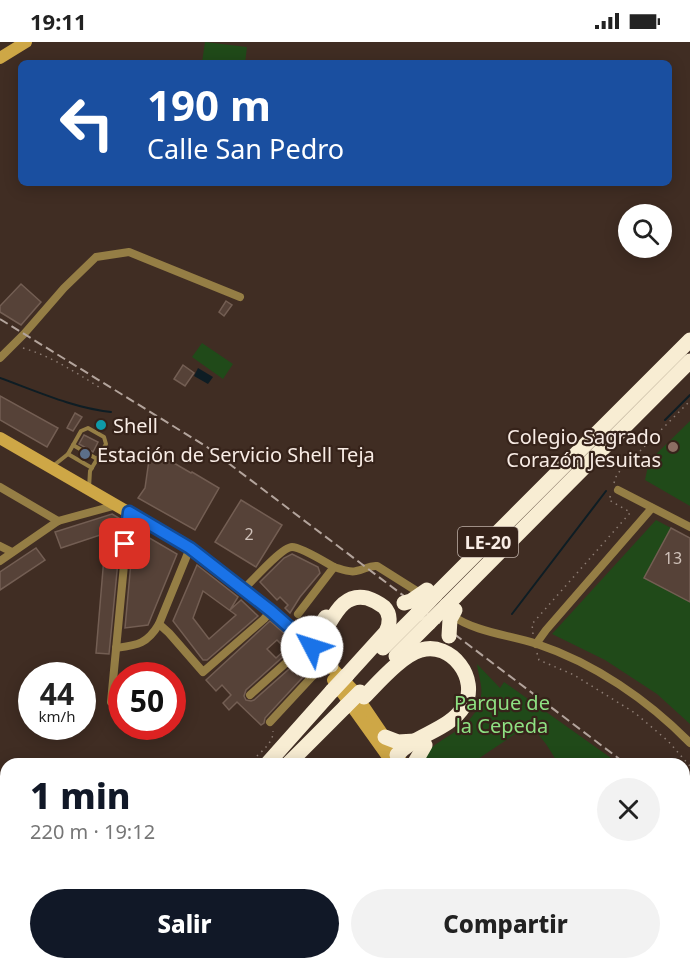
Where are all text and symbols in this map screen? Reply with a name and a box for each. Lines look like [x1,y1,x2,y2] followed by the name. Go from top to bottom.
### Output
[30,6,87,36] text: 19:11
[147,76,271,133] text: 190 m
[48,84,126,162] icon: left
[147,130,344,167] text: Calle San Pedro
[618,204,672,258] map controls
[618,204,672,258] button: search
[113,412,158,439] place label: Shell
[94,418,108,432] marker: Shell
[506,423,661,473] place label: Colegio Sagrado Corazón Jesuitas
[666,440,680,454] marker: Colegio Sagrado Corazón Jesuitas
[97,441,375,468] place label: Estación de Servicio Shell Teja
[78,447,92,461] marker: Estación de Servicio Shell Teja
[99,518,150,569] pin
[244,523,254,545] house number: 2
[108,527,141,560] icon: arrive
[458,527,518,557] road number: LE-20
[664,547,682,569] house number: 13
[280,615,344,679] position arrow
[108,662,186,740] speed limit sign: 50
[40,673,74,714] text: 44
[454,689,550,739] park label: Parque de la Cepeda
[39,706,75,726] text: km/h
[30,771,131,820] text: 1 min
[597,778,660,841] button: close
[30,818,155,845] text: 220 m · 19:12
[30,889,339,958] button: Salir
[351,889,660,958] button: Compartir

